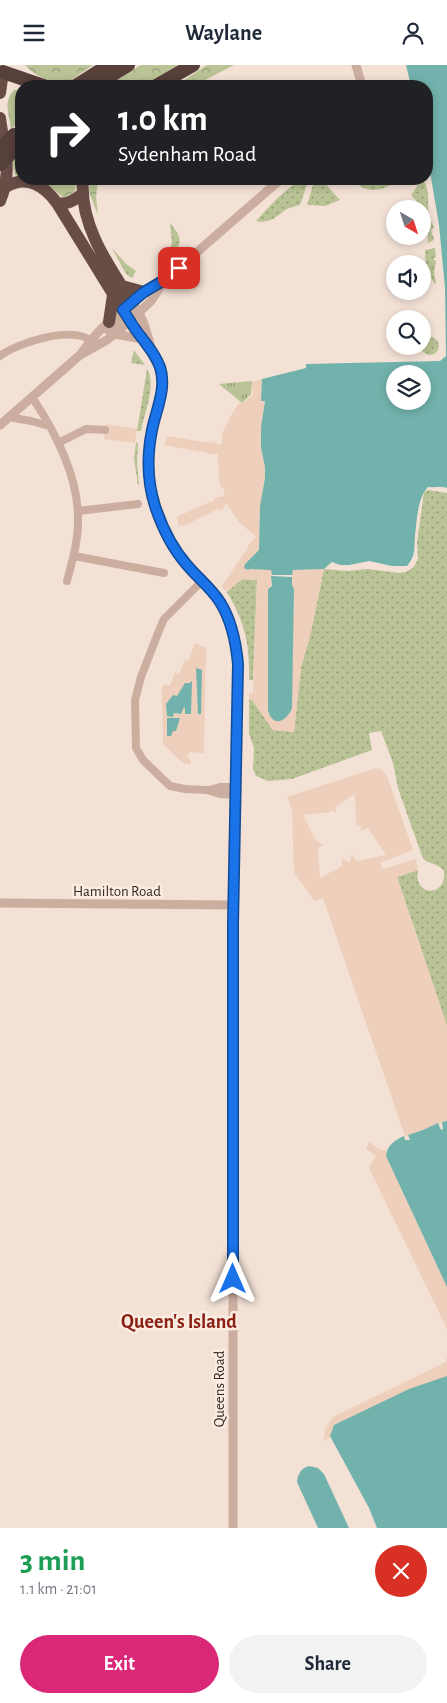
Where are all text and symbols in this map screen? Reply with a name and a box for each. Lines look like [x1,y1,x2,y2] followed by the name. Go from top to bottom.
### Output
[20,19,48,47] icon: menu
[399,19,427,47] icon: person
[185,22,262,44] text: Waylane
[35,100,100,165] icon: right
[118,102,208,137] text: 1.0 km
[118,143,256,165] text: Sydenham Road
[386,200,431,245] north arrow
[386,200,431,410] map controls
[158,247,200,289] pin
[165,254,193,282] icon: arrive
[386,255,431,300] button: sound
[386,310,431,355] button: search
[386,365,431,410] button: layers
[73,884,161,899] street label: Hamilton Road
[206,1252,258,1304] position arrow
[121,1312,237,1333] district label: Queen's Island
[212,1350,227,1427] street label: Queens Road
[375,1545,427,1597] button: close
[20,1546,85,1576] text: 3 min
[20,1581,97,1597] text: 1.1 km · 21:01
[20,1635,219,1693] button: Exit
[229,1635,427,1693] button: Share

